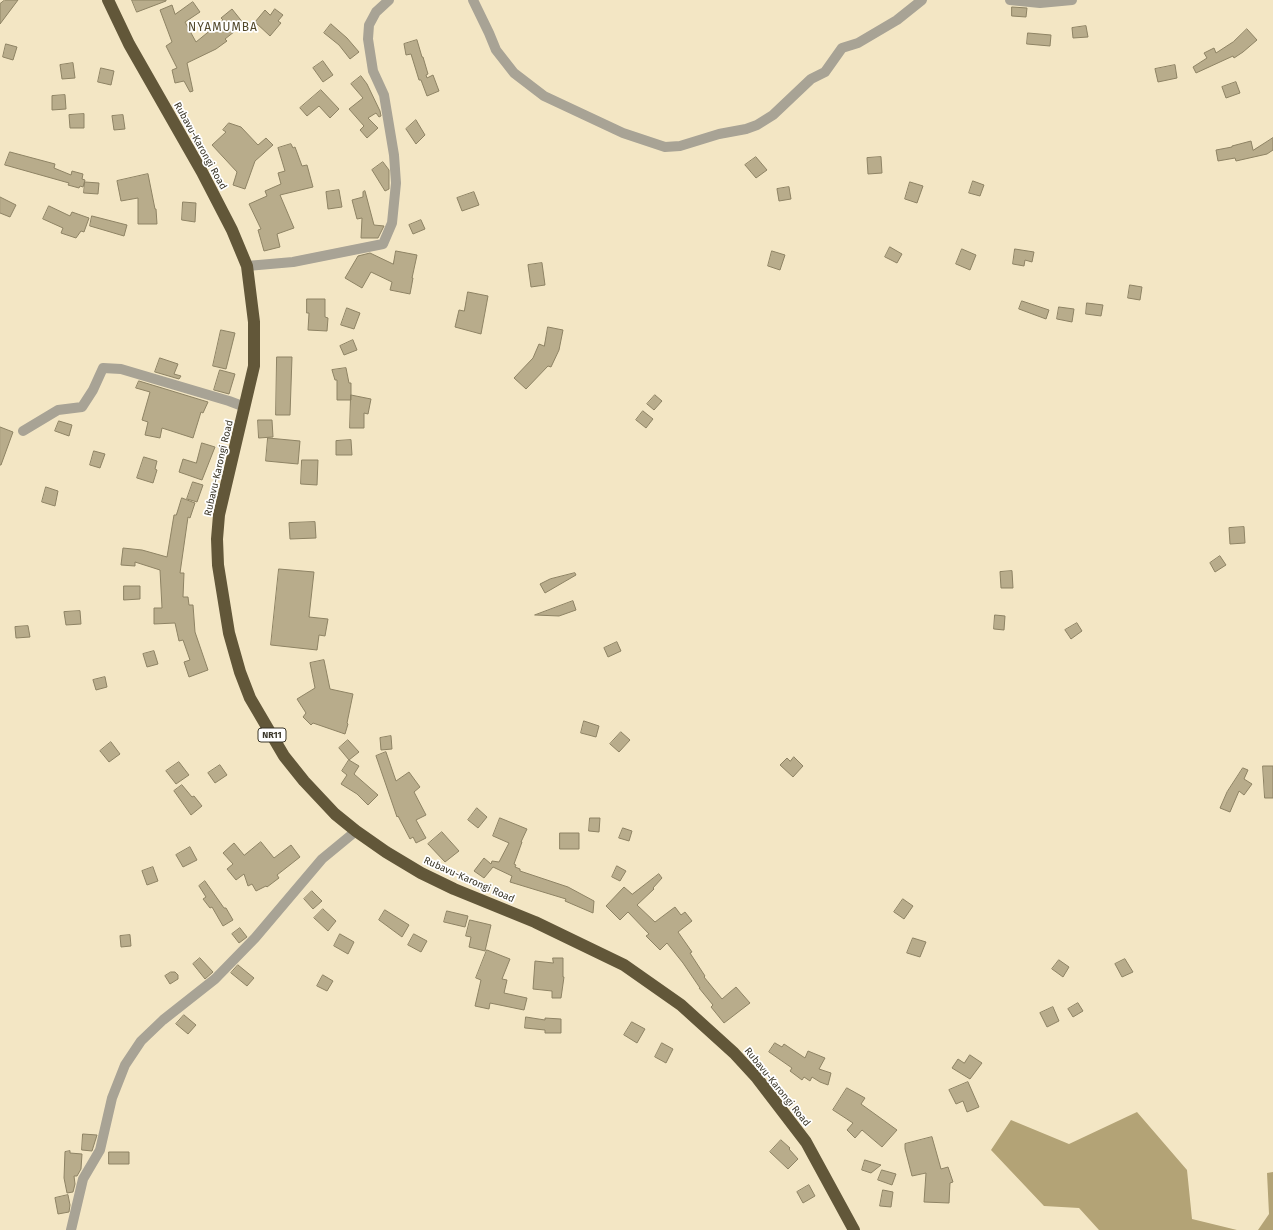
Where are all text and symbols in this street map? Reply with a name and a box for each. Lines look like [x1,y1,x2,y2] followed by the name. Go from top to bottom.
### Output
[188,21,258,35] district label: NYAMUMBA
[171,100,229,192] street label: Rubavu-Karongi Road
[202,419,236,517] street label: Rubavu-Karongi Road
[258,728,286,742] road number: NR11
[422,855,516,905] street label: Rubavu-Karongi Road
[741,1045,813,1129] street label: Rubavu-Karongi Road

